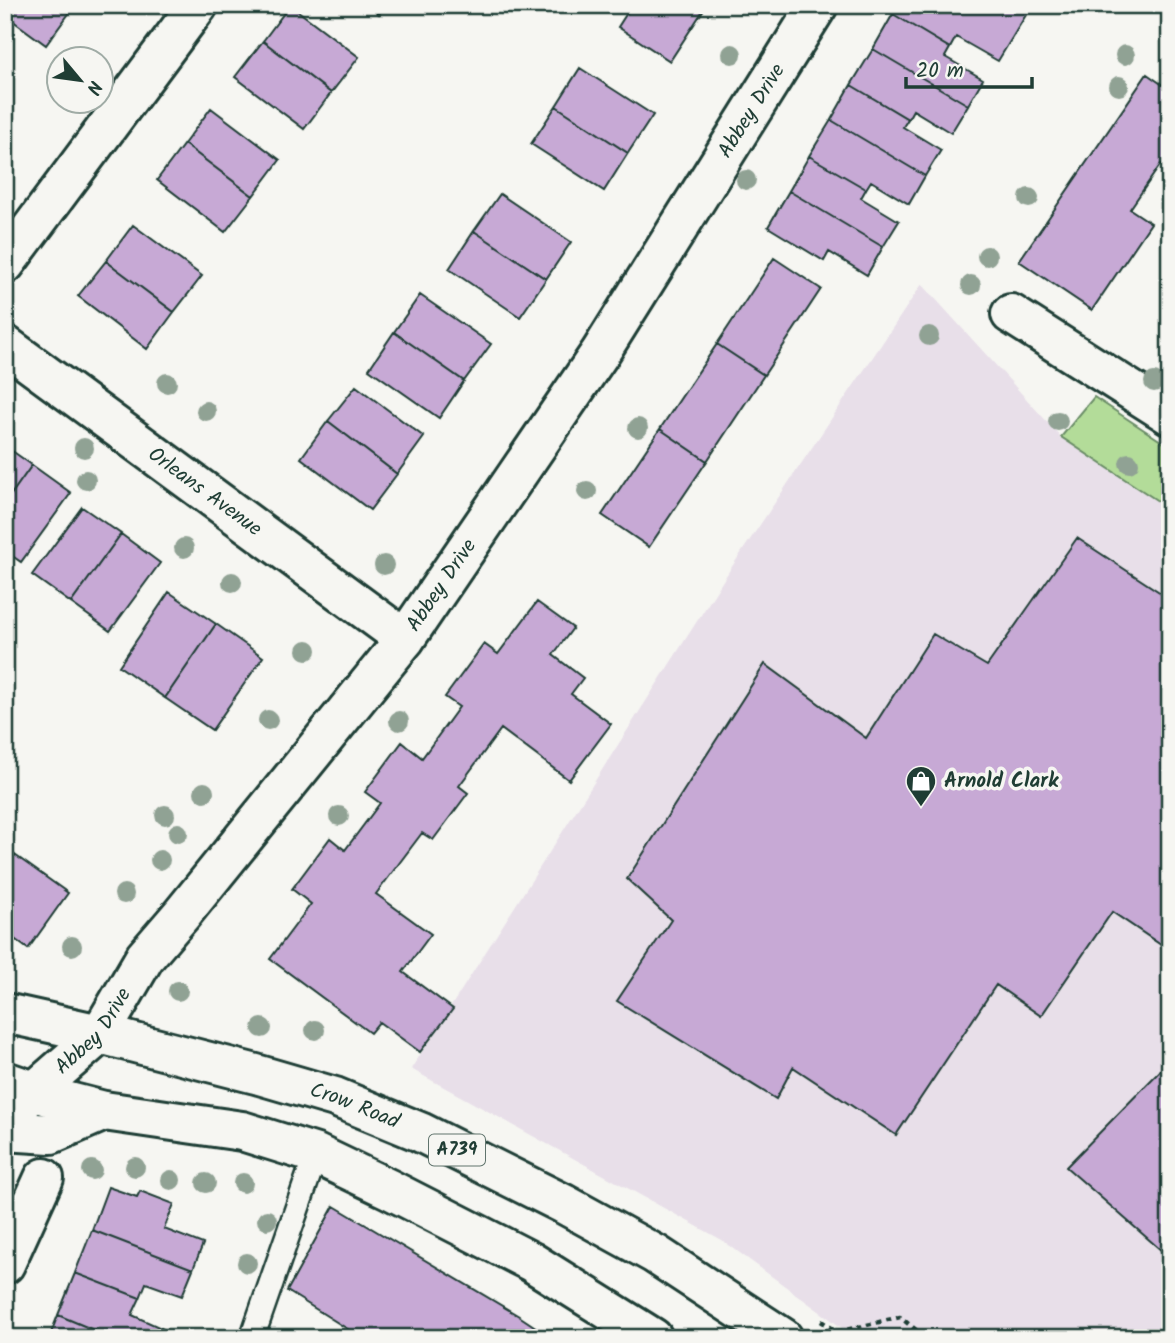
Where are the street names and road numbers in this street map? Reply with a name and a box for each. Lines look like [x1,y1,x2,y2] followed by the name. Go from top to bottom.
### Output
[709,57,794,165] street label: Abbey Drive
[141,439,269,545] street label: Orleans Avenue
[398,532,485,639] street label: Abbey Drive
[47,981,140,1083] street label: Abbey Drive
[306,1074,405,1138] street label: Crow Road
[429,1134,485,1166] road number: A739

